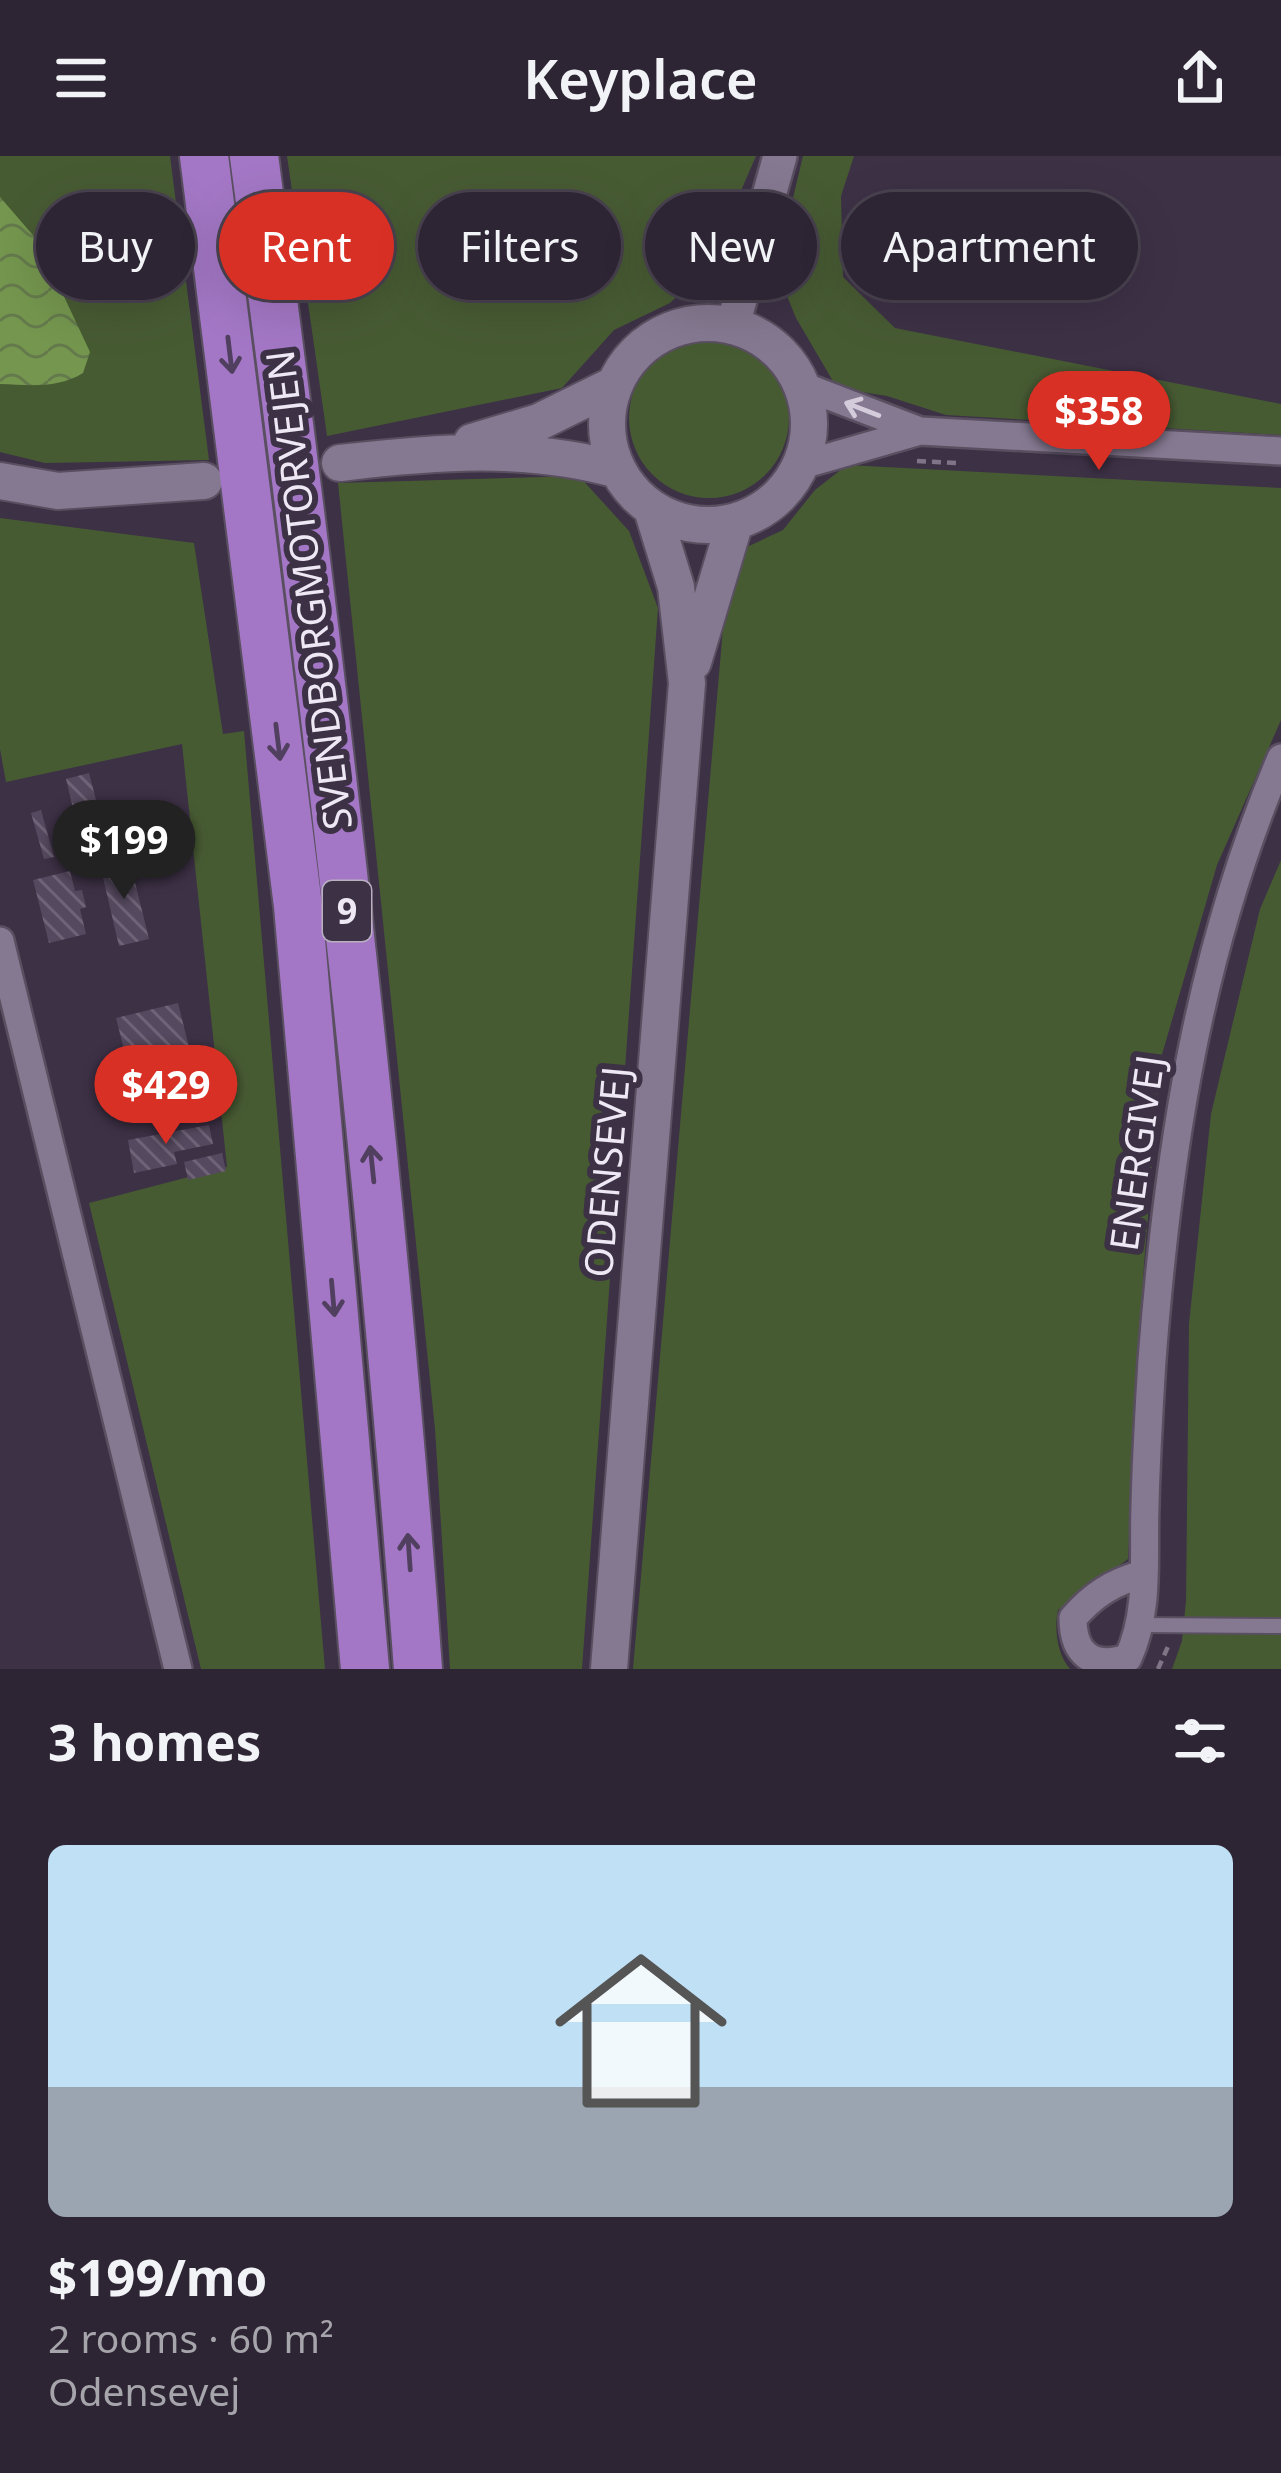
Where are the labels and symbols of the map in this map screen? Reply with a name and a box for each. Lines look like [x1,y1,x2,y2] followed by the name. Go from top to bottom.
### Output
[219,335,241,374] one-way arrow
[252,347,363,833] street label: SVENDBORGMOTORVEJEN
[1028,371,1170,473] pin: $358
[844,396,881,418] one-way arrow
[267,722,289,761] one-way arrow
[53,800,195,902] pin: $199
[323,881,371,941] road number: 9
[95,1045,237,1147] pin: $429
[1096,1052,1175,1254] street label: ENERGIVEJ
[570,1064,641,1279] street label: ODENSEVEJ
[360,1145,383,1184] one-way arrow
[322,1278,345,1317] one-way arrow
[398,1533,421,1572] one-way arrow

